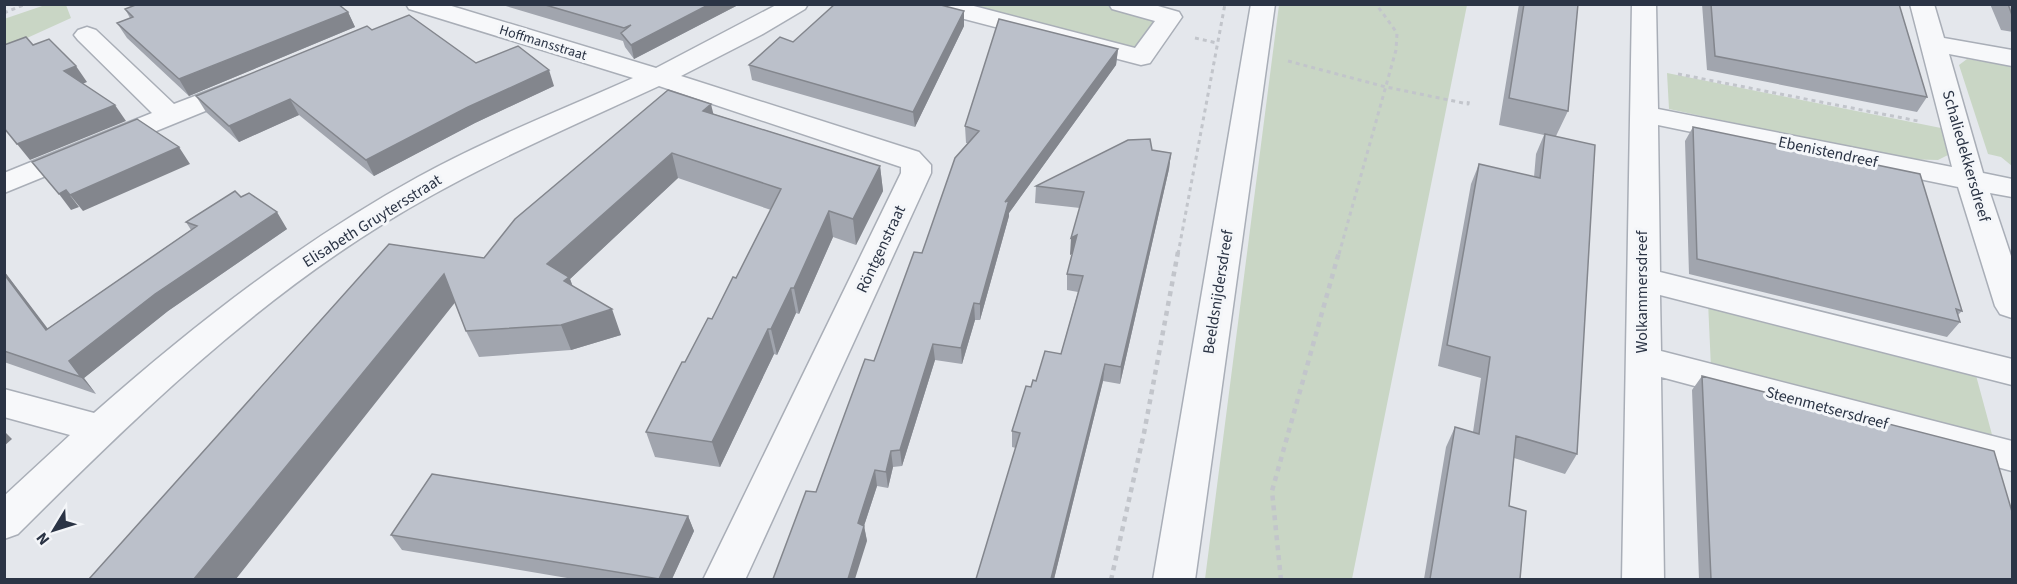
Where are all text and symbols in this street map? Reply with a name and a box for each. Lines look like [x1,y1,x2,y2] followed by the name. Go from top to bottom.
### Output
[497,20,589,66] street label: Hoffmansstraat
[1937,88,1996,226] street label: Schaliedekkersdreef
[1776,131,1881,174] street label: Ebenistendreef
[298,169,446,273] street label: Elisabeth Gruytersstraat
[851,201,911,296] street label: Röntgenstraat
[1197,227,1239,356] street label: Beeldsnijdersdreef
[1631,229,1653,353] street label: Wolkammersdreef
[1763,381,1892,435] street label: Steenmetsersdreef
[24,500,84,560] north arrow
[31,528,55,550] text: N

